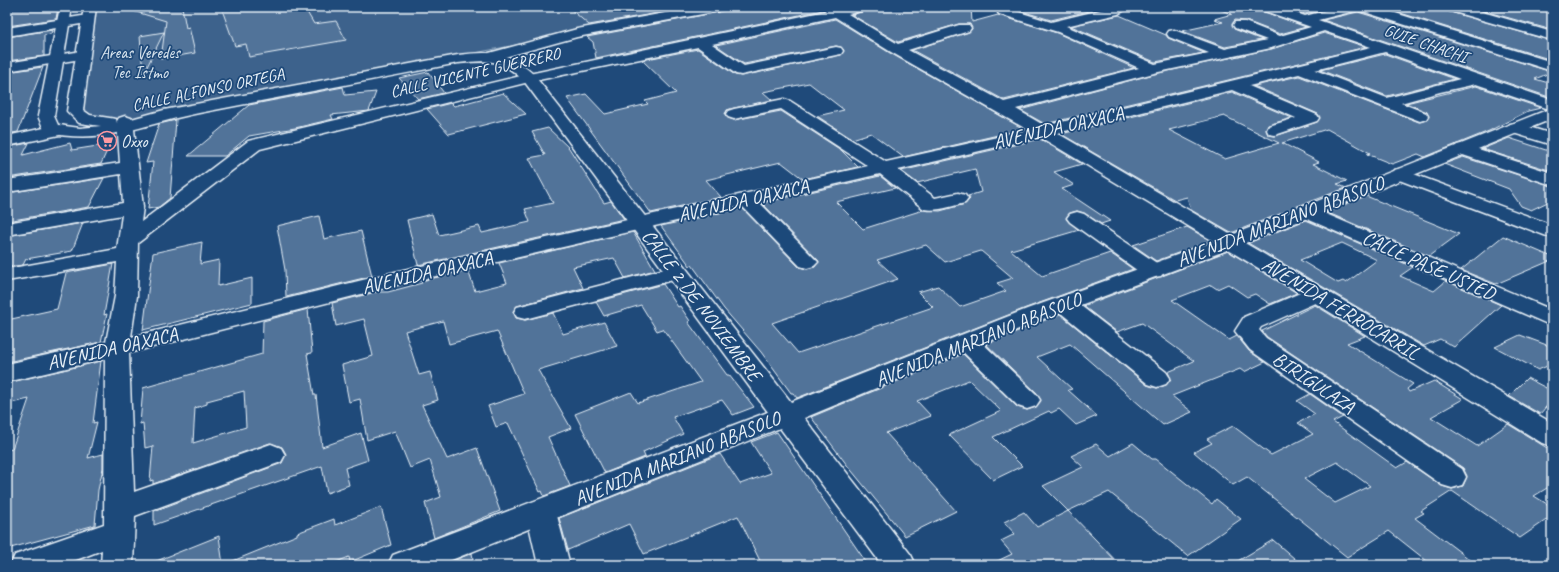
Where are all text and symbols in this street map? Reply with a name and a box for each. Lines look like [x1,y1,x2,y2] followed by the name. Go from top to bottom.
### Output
[1381,19,1474,69] street label: GUIE CHACHI
[100,42,181,83] park label: Areas Veredes Tec Istmo
[388,42,564,102] street label: CALLE VICENTE GUERRERO
[130,63,286,116] street label: CALLE ALFONSO ORTEGA
[990,100,1127,155] street label: AVENIDA OAXACA
[96,130,118,152] supermarket icon: Oxxo
[121,131,149,152] place label: Oxxo
[1173,170,1389,273] street label: AVENIDA MARIANO ABASOLO
[675,173,812,228] street label: AVENIDA OAXACA
[636,224,769,389] street label: CALLE 2 DE NOVIEMBRE
[1358,225,1500,307] street label: CALLE PASE USTED
[359,245,496,300] street label: AVENIDA OAXACA
[1258,252,1424,365] street label: AVENIDA FERROCARRIL
[871,286,1087,392] street label: AVENIDA MARIANO ABASOLO
[44,321,181,376] street label: AVENIDA OAXACA
[1268,346,1360,419] street label: BIRIGULAZA
[570,405,786,511] street label: AVENIDA MARIANO ABASOLO

